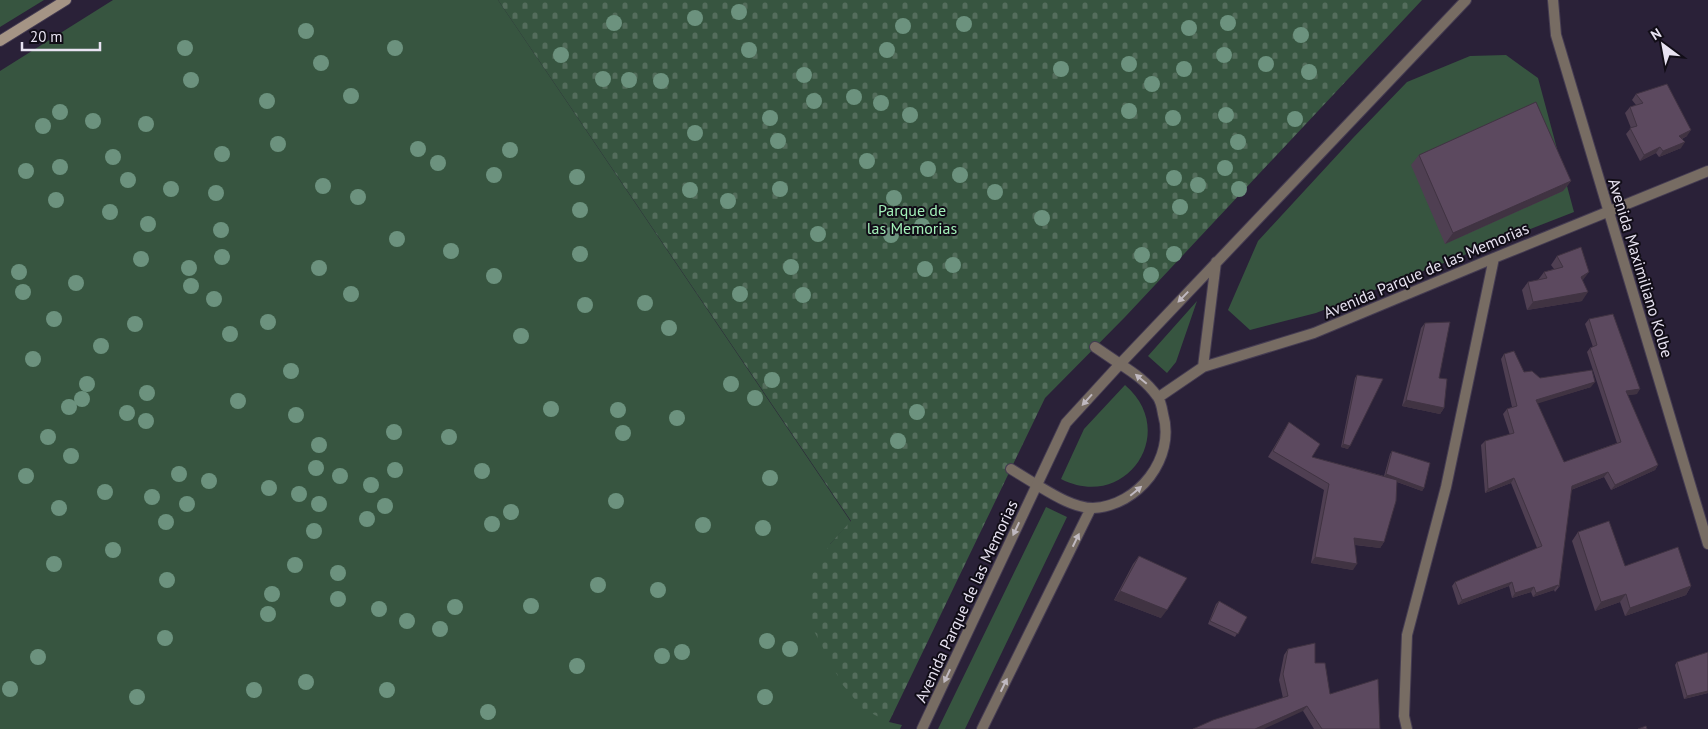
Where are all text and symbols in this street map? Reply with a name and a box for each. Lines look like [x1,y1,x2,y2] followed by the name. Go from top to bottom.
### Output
[22,20,100,52] scale bar
[1638,20,1688,70] north arrow
[1647,24,1665,44] text: N
[30,27,63,46] text: 20 m
[1604,176,1678,360] street label: Avenida Maximiliano Kolbe
[867,200,957,238] park label: Parque de las Memorias
[1320,218,1532,322] street label: Avenida Parque de las Memorias
[1177,291,1189,303] one-way arrow
[1135,373,1147,385] one-way arrow
[1081,393,1093,405] one-way arrow
[1129,485,1142,496] one-way arrow
[910,496,1022,705] street label: Avenida Parque de las Memorias
[1012,522,1020,536] one-way arrow
[1071,532,1080,547] one-way arrow
[943,669,951,683] one-way arrow
[1000,678,1008,692] one-way arrow

